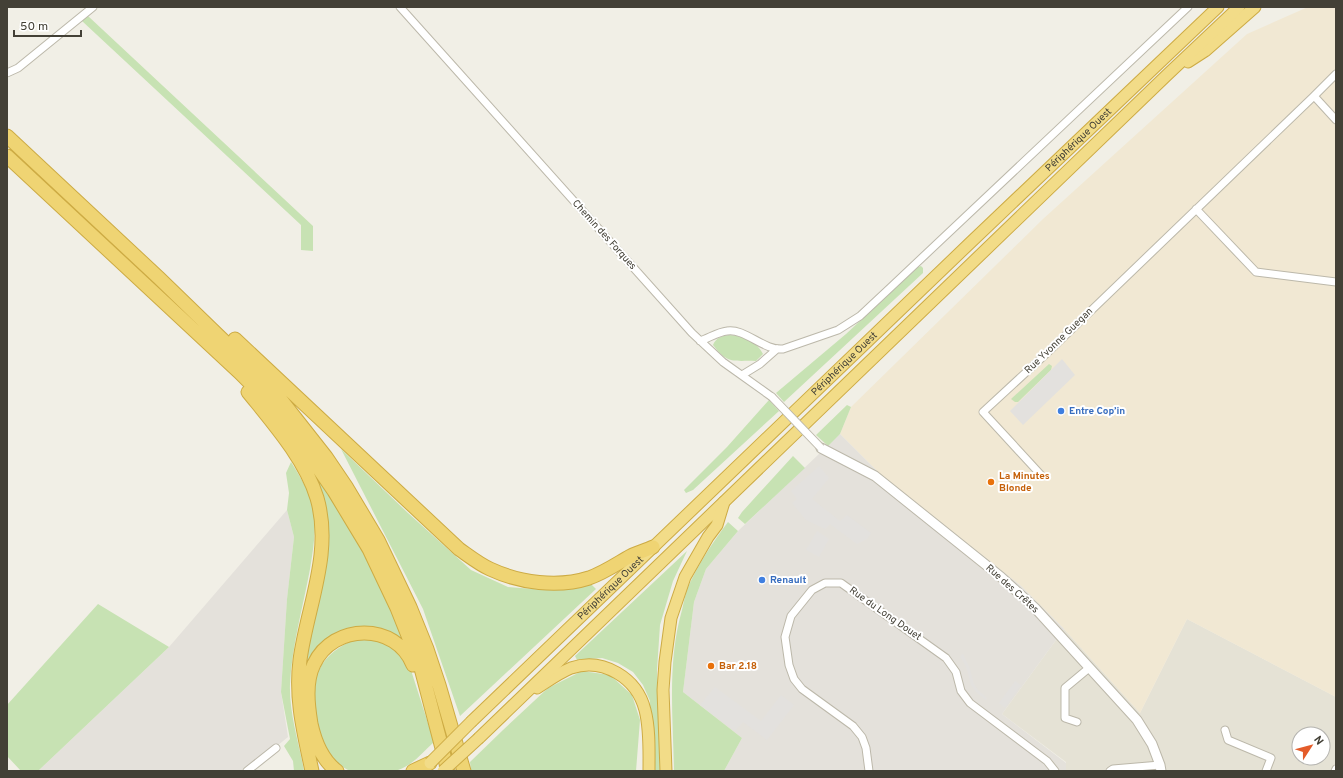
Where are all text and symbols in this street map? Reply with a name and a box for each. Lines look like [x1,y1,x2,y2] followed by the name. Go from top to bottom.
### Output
[14,12,81,38] scale bar
[20,19,48,35] text: 50 m
[1043,105,1115,174] street label: Périphérique Ouest
[569,197,639,273] street label: Chemin des Forques
[1022,305,1096,377] street label: Rue Yvonne Guegan
[808,329,880,398] street label: Périphérique Ouest
[1069,405,1125,418] place label: Entre Cop’in
[1056,406,1066,416] marker: Entre Cop’in
[999,470,1050,495] place label: La Minutes Blonde
[986,477,996,487] marker: La Minutes Blonde
[575,553,647,623] street label: Périphérique Ouest
[983,562,1042,616] street label: Rue des Crêtes
[770,574,807,587] place label: Renault
[757,575,767,585] marker: Renault
[846,584,924,644] street label: Rue du Long Douet
[719,660,757,673] place label: Bar 2.18
[706,661,716,671] marker: Bar 2.18
[1291,726,1331,766] north arrow
[1310,733,1326,748] text: N

